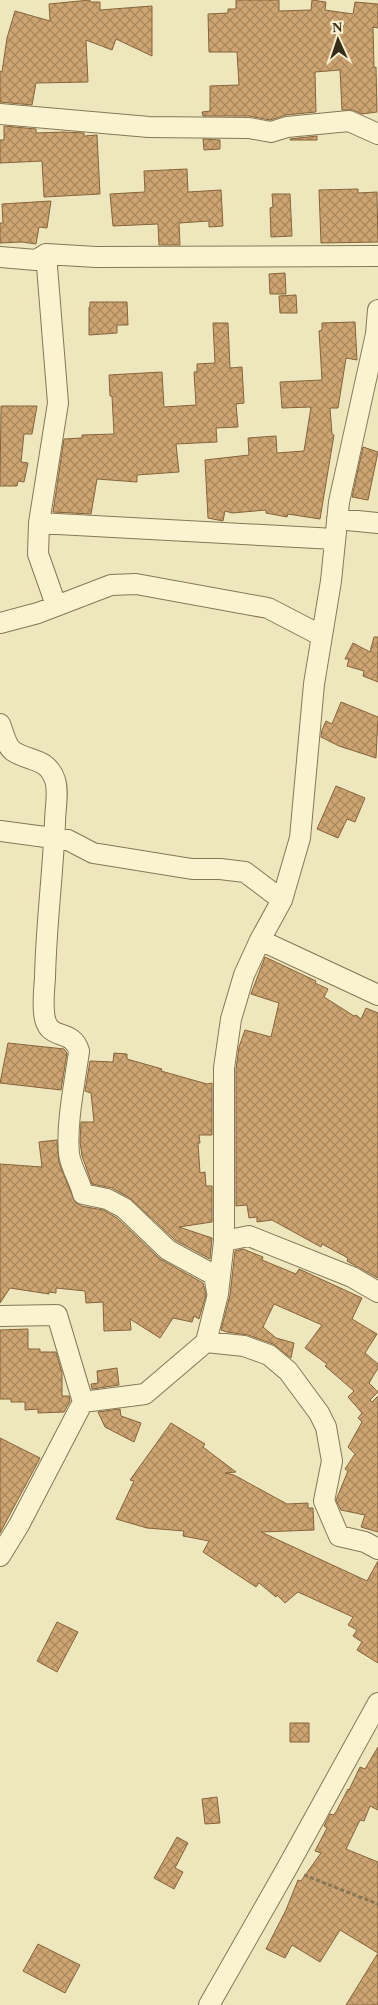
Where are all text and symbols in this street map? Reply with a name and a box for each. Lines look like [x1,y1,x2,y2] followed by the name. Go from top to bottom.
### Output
[313,15,363,65] north arrow
[332,20,343,35] text: N

